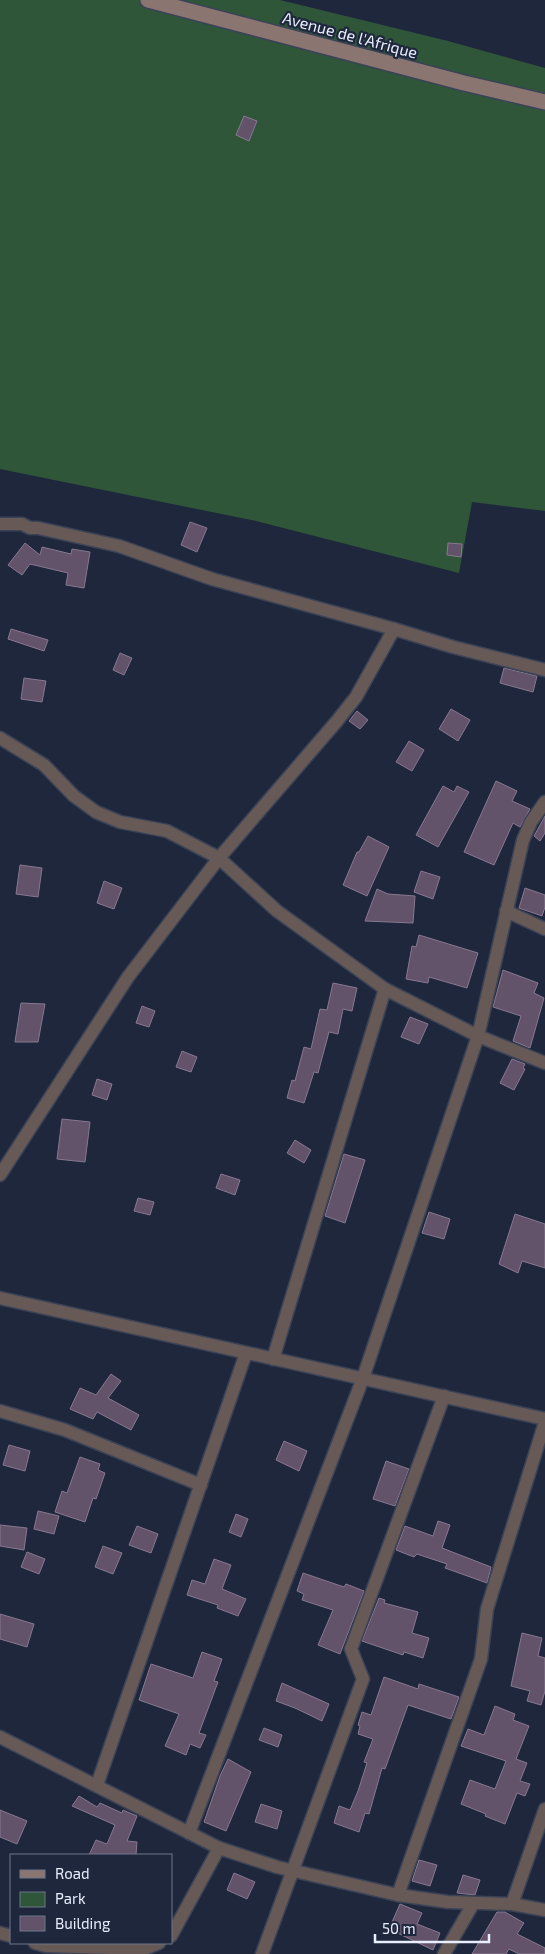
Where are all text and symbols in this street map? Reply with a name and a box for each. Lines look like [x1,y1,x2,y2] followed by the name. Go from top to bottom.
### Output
[281,7,420,62] street label: Avenue de l'Afrique
[10,1854,172,1944] legend
[55,1864,90,1882] text: Road
[55,1889,86,1907] text: Park
[375,1912,489,1944] scale bar
[55,1914,111,1932] text: Building
[382,1919,416,1937] text: 50 m

